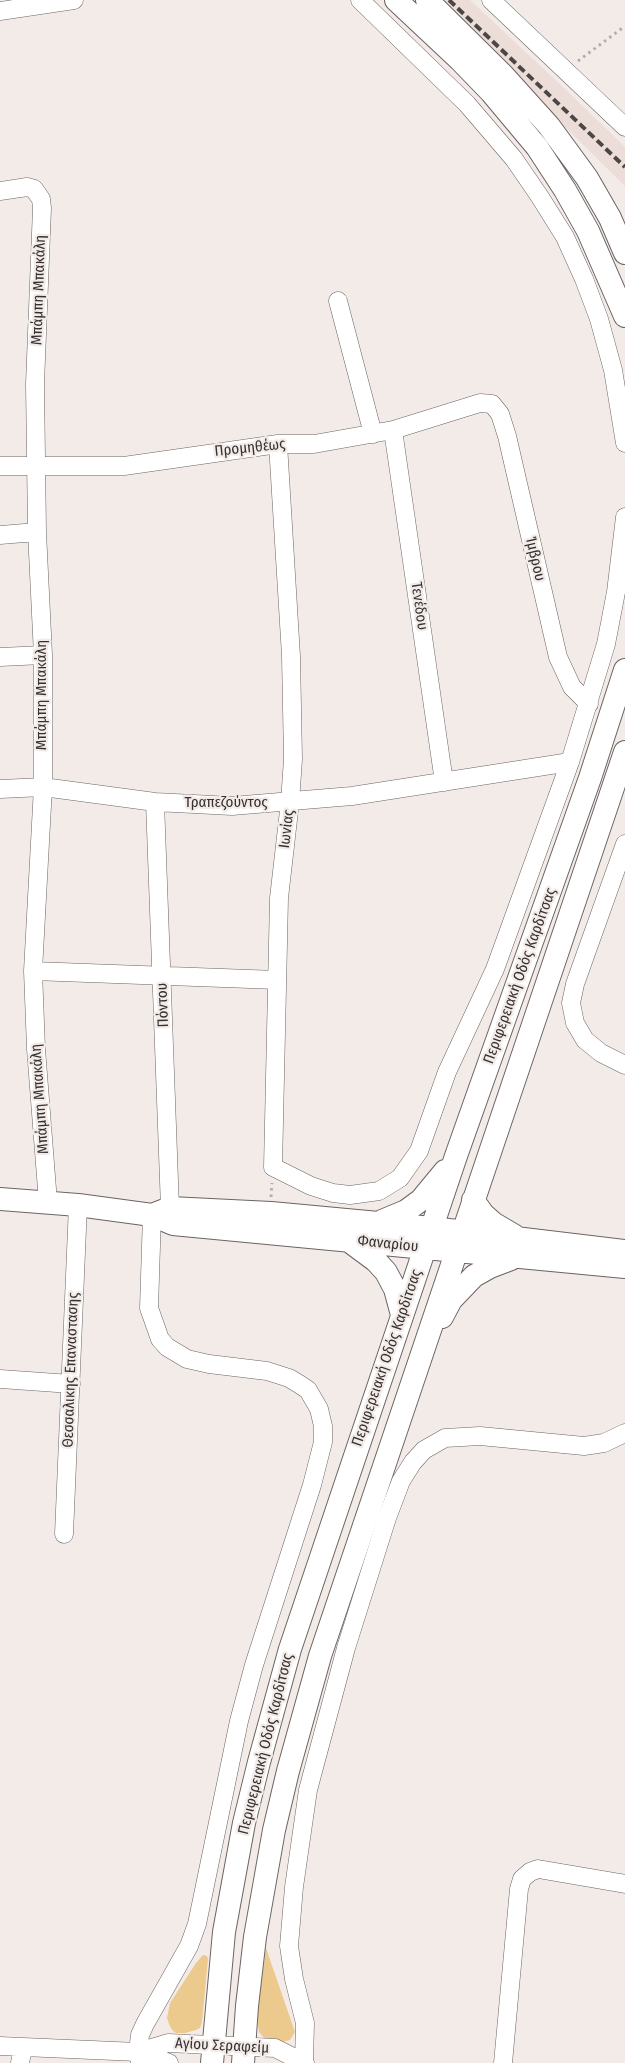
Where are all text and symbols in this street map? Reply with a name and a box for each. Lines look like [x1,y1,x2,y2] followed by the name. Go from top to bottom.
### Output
[28,235,50,345] street label: Μπάμπη Μπακάλη
[214,435,286,461] street label: Προμηθέως
[521,535,549,583] street label: Ίμβρου
[407,581,431,631] street label: Τενέδου
[33,640,51,750] street label: Μπάμπη Μπακάλη
[184,794,268,812] street label: Τραπεζούντος
[276,809,298,849] street label: Ιωνίας
[480,886,560,1066] street label: Περιφερειακή Οδός Καρδίτσας
[153,982,173,1028] street label: Πόντου
[27,1043,53,1155] street label: Μπάμπη Μπακάλη
[357,1232,419,1256] street label: Φαναρίου
[348,1267,426,1449] street label: Περιφερειακή Οδός Καρδίτσας
[59,1292,83,1448] street label: Θεσσαλικης Επαναστασης
[235,1652,297,1836] street label: Περιφερειακή Οδός Καρδίτσας
[175,2035,269,2057] street label: Αγίου Σεραφείμ

